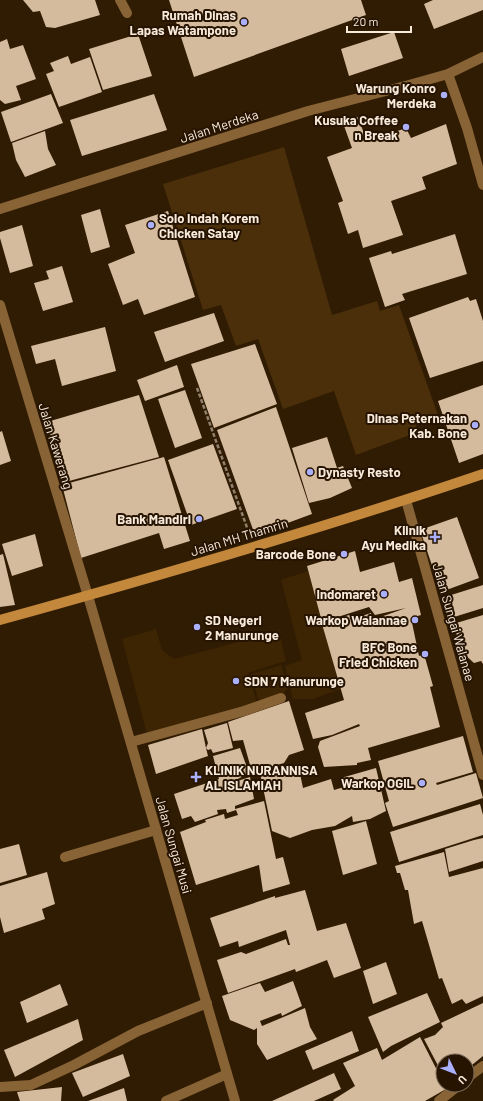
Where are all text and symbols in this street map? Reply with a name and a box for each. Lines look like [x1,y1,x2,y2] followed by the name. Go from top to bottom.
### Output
[130,7,236,38] place label: Rumah Dinas Lapas Watampone
[347,8,411,34] scale bar
[353,14,379,28] text: 20 m
[239,17,249,27] marker: Rumah Dinas Lapas Watampone
[355,80,436,111] place label: Warung Konro Merdeka
[439,90,449,100] marker: Warung Konro Merdeka
[178,106,260,146] street label: Jalan Merdeka
[314,112,398,143] place label: Kusuka Coffee n Break
[401,122,411,132] marker: Kusuka Coffee n Break
[159,210,259,241] place label: Solo Indah Korem Chicken Satay
[146,220,156,230] marker: Solo Indah Korem Chicken Satay
[35,401,77,491] street label: Jalan Kawerang
[367,410,467,441] place label: Dinas Peternakan Kab. Bone
[470,420,480,430] marker: Dinas Peternakan Kab. Bone
[318,464,401,480] place label: Dynasty Resto
[305,467,315,477] marker: Dynasty Resto
[117,511,191,527] place label: Bank Mandiri
[194,514,204,524] marker: Bank Mandiri
[189,515,289,559] street label: Jalan MH Thamrin
[361,522,426,553] place label: Klinik Ayu Medika
[429,531,441,543] marker: Klinik Ayu Medika
[256,546,336,562] place label: Barcode Bone
[339,549,349,559] marker: Barcode Bone
[429,561,479,683] street label: Jalan Sungai Walanae
[316,586,376,602] place label: Indomaret
[379,589,389,599] marker: Indomaret
[205,612,279,643] place label: SD Negeri 2 Manurunge
[305,612,407,628] place label: Warkop Walannae
[410,615,420,625] marker: Warkop Walannae
[192,622,202,632] marker: SD Negeri 2 Manurunge
[339,639,417,670] place label: BFC Bone Fried Chicken
[420,649,430,659] marker: BFC Bone Fried Chicken
[244,673,344,689] place label: SDN 7 Manurunge
[231,676,241,686] marker: SDN 7 Manurunge
[205,762,318,793] place label: KLINIK NURANNISA AL ISLAMIAH
[190,771,202,783] marker: KLINIK NURANNISA AL ISLAMIAH
[341,775,415,791] place label: Warkop OGIL
[417,778,427,788] marker: Warkop OGIL
[152,795,196,895] street label: Jalan Sungai Musi
[435,1053,475,1093] north arrow
[456,1073,470,1087] text: U

